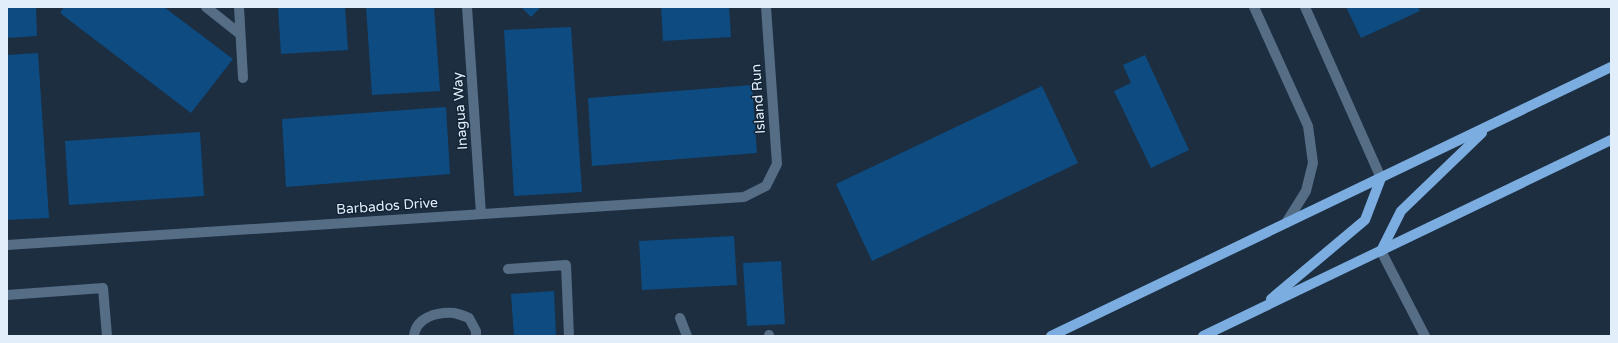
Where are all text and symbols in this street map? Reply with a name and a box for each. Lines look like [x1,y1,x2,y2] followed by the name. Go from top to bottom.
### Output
[747,64,769,134] street label: Island Run
[449,71,471,150] street label: Inagua Way
[336,194,438,218] street label: Barbados Drive

